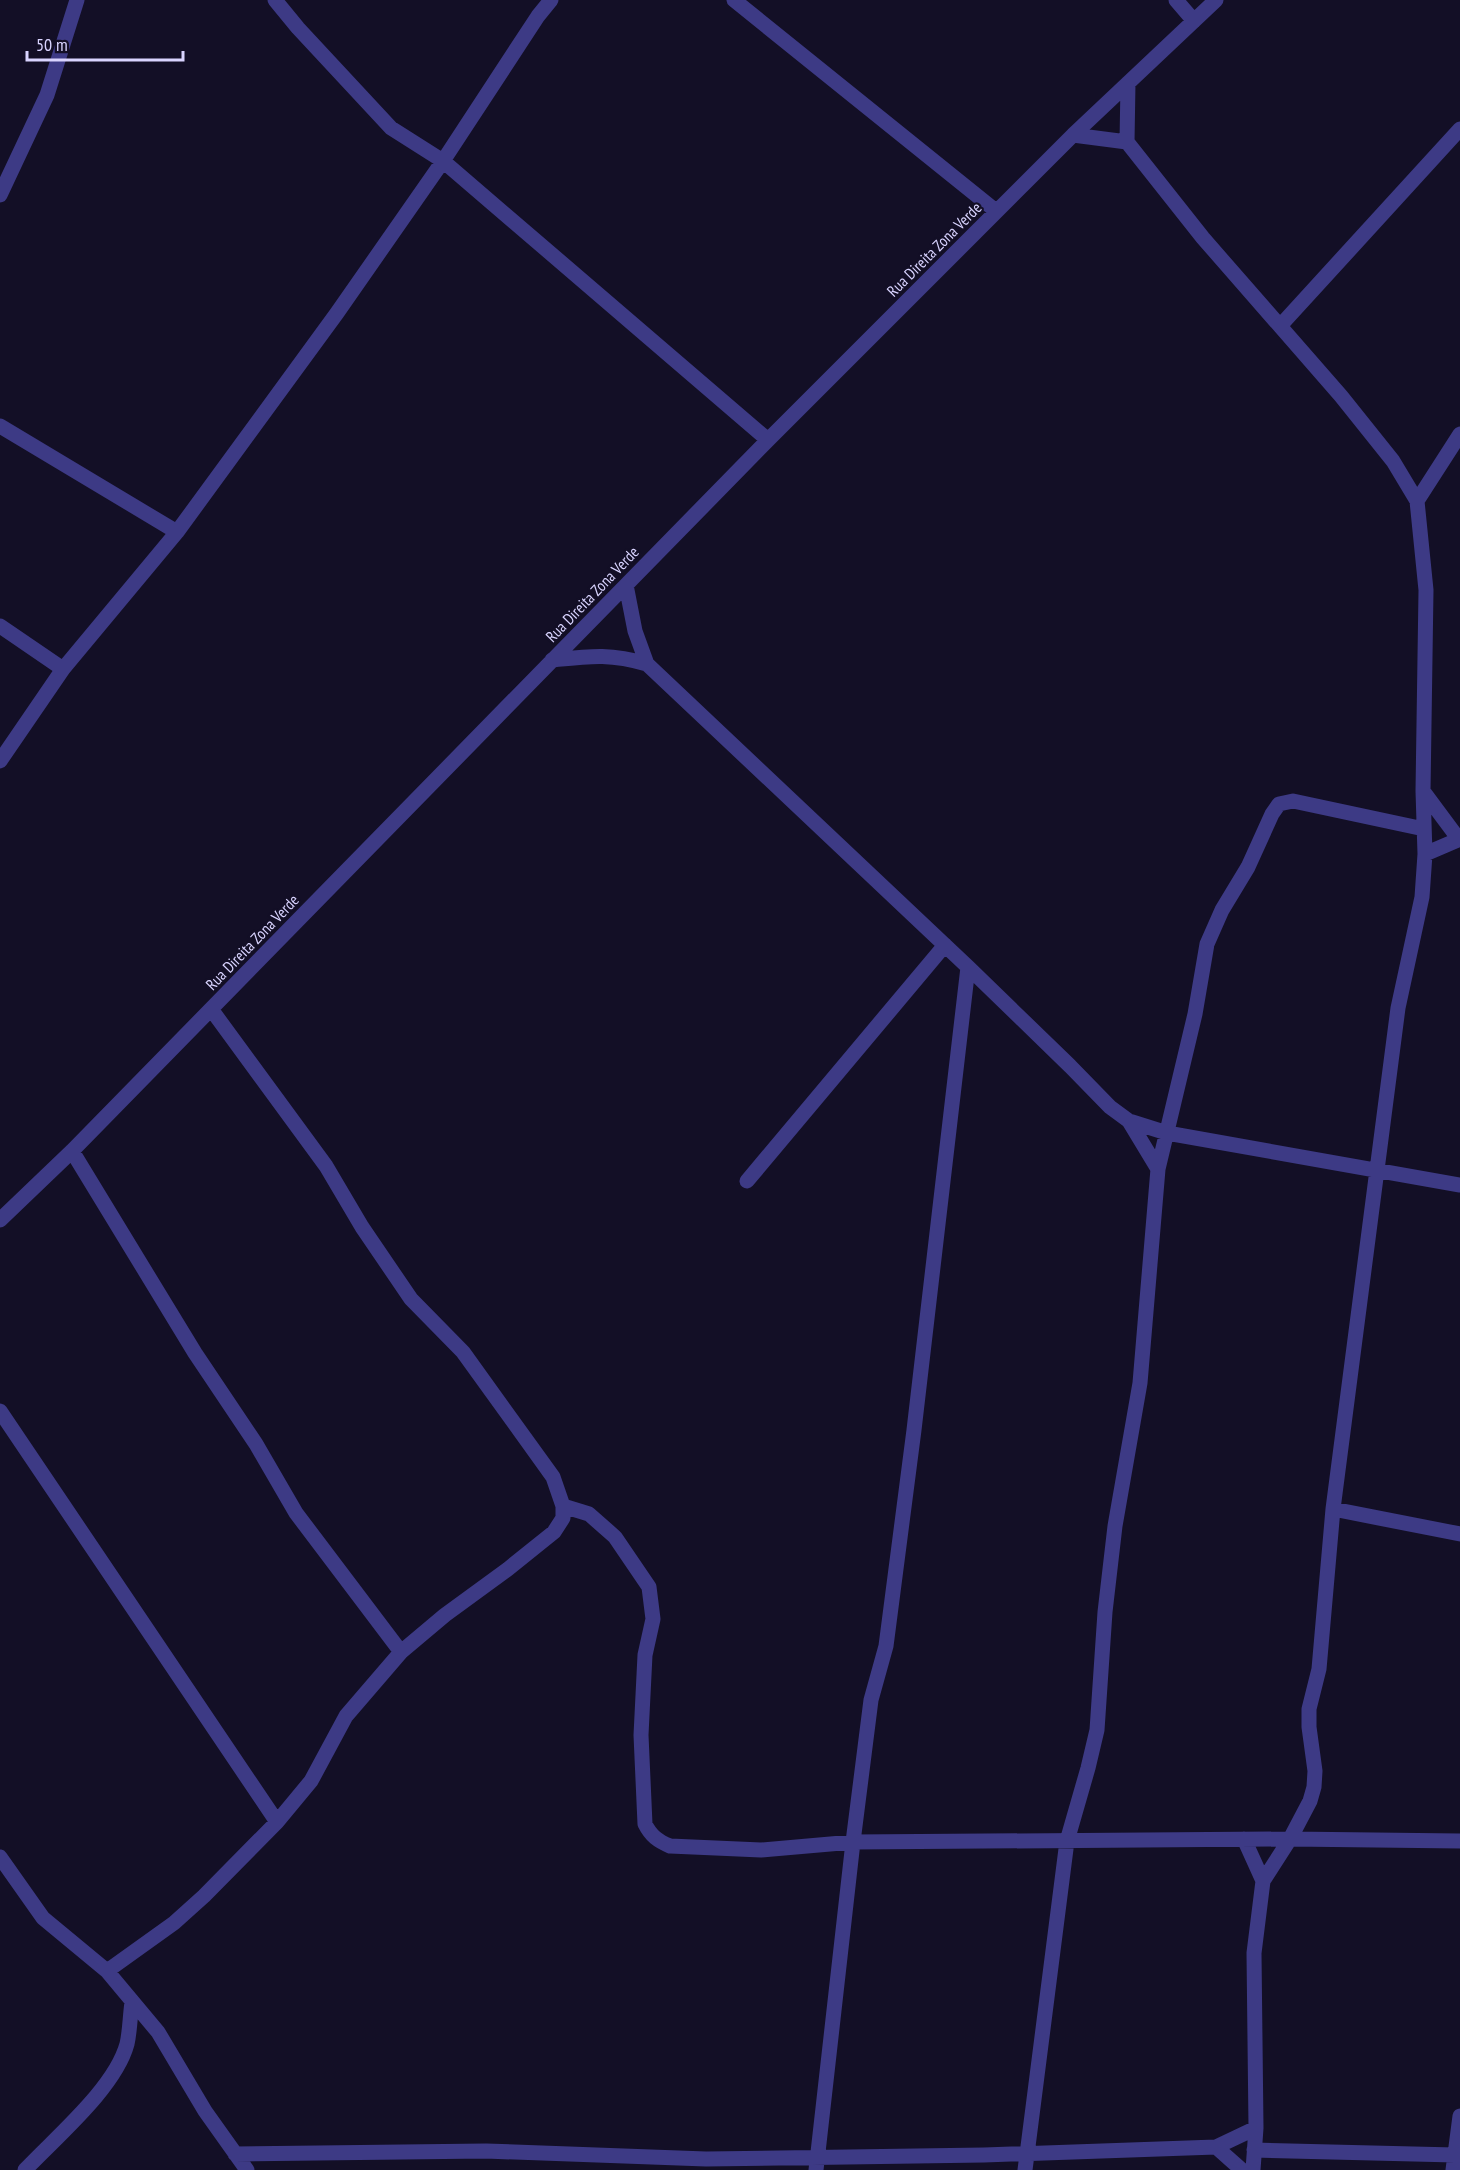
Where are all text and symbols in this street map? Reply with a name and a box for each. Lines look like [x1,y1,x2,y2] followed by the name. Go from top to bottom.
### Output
[27,24,183,62] scale bar
[36,33,68,56] text: 50 m
[883,198,985,300] street label: Rua Direita Zona Verde
[541,542,643,646] street label: Rua Direita Zona Verde
[201,890,303,994] street label: Rua Direita Zona Verde

